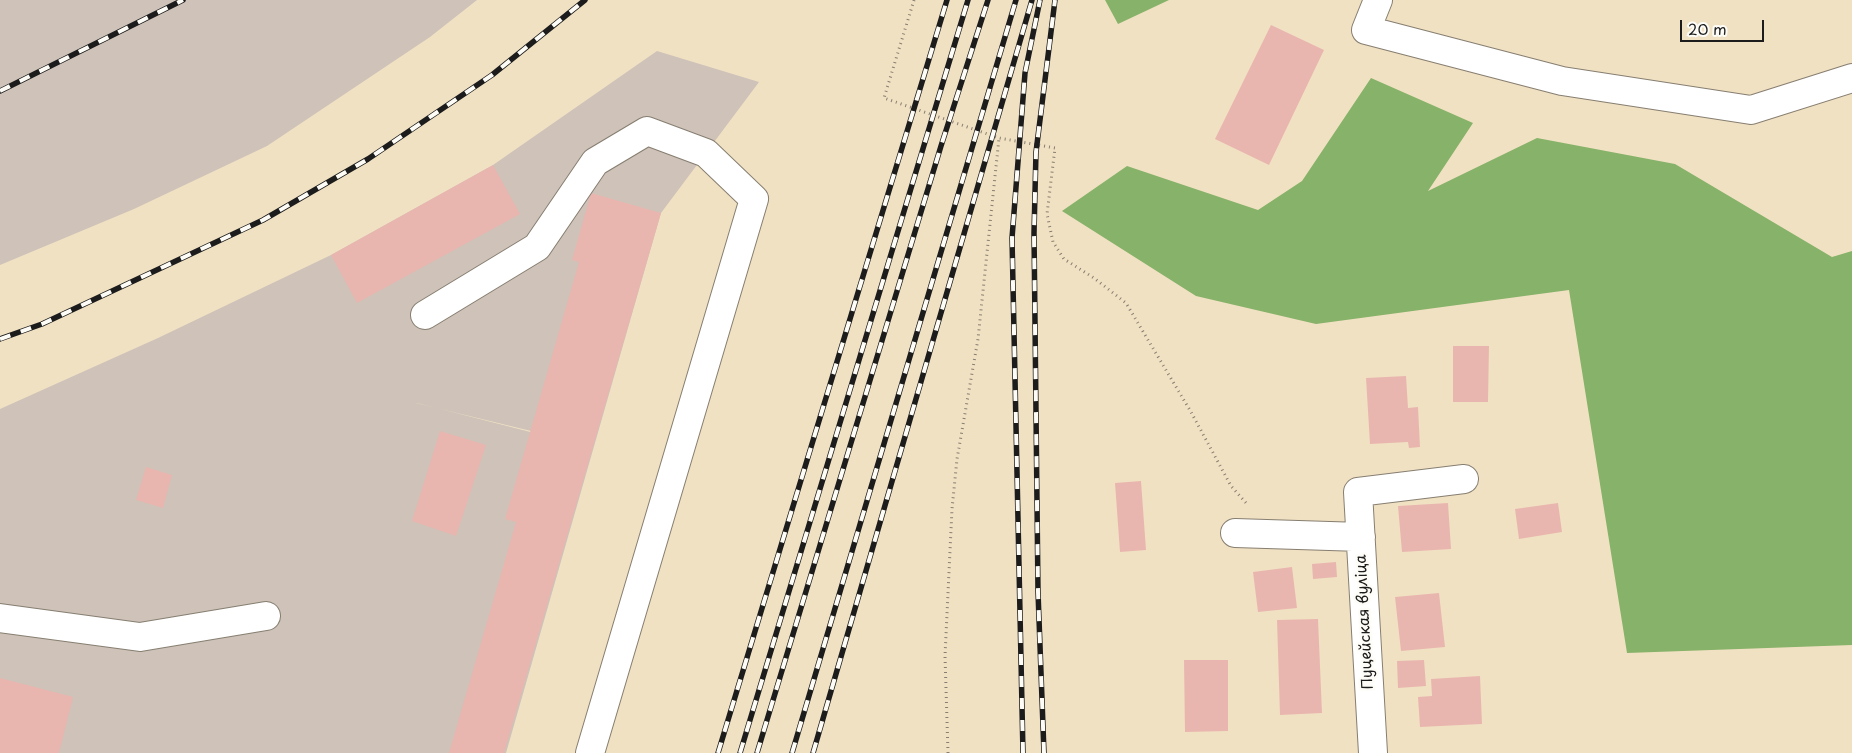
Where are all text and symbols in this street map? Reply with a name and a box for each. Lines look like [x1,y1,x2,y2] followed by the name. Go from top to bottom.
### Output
[1682,10,1766,42] scale bar
[1688,17,1727,40] text: 20 m
[1352,554,1378,690] street label: Пуцейская вуліца

